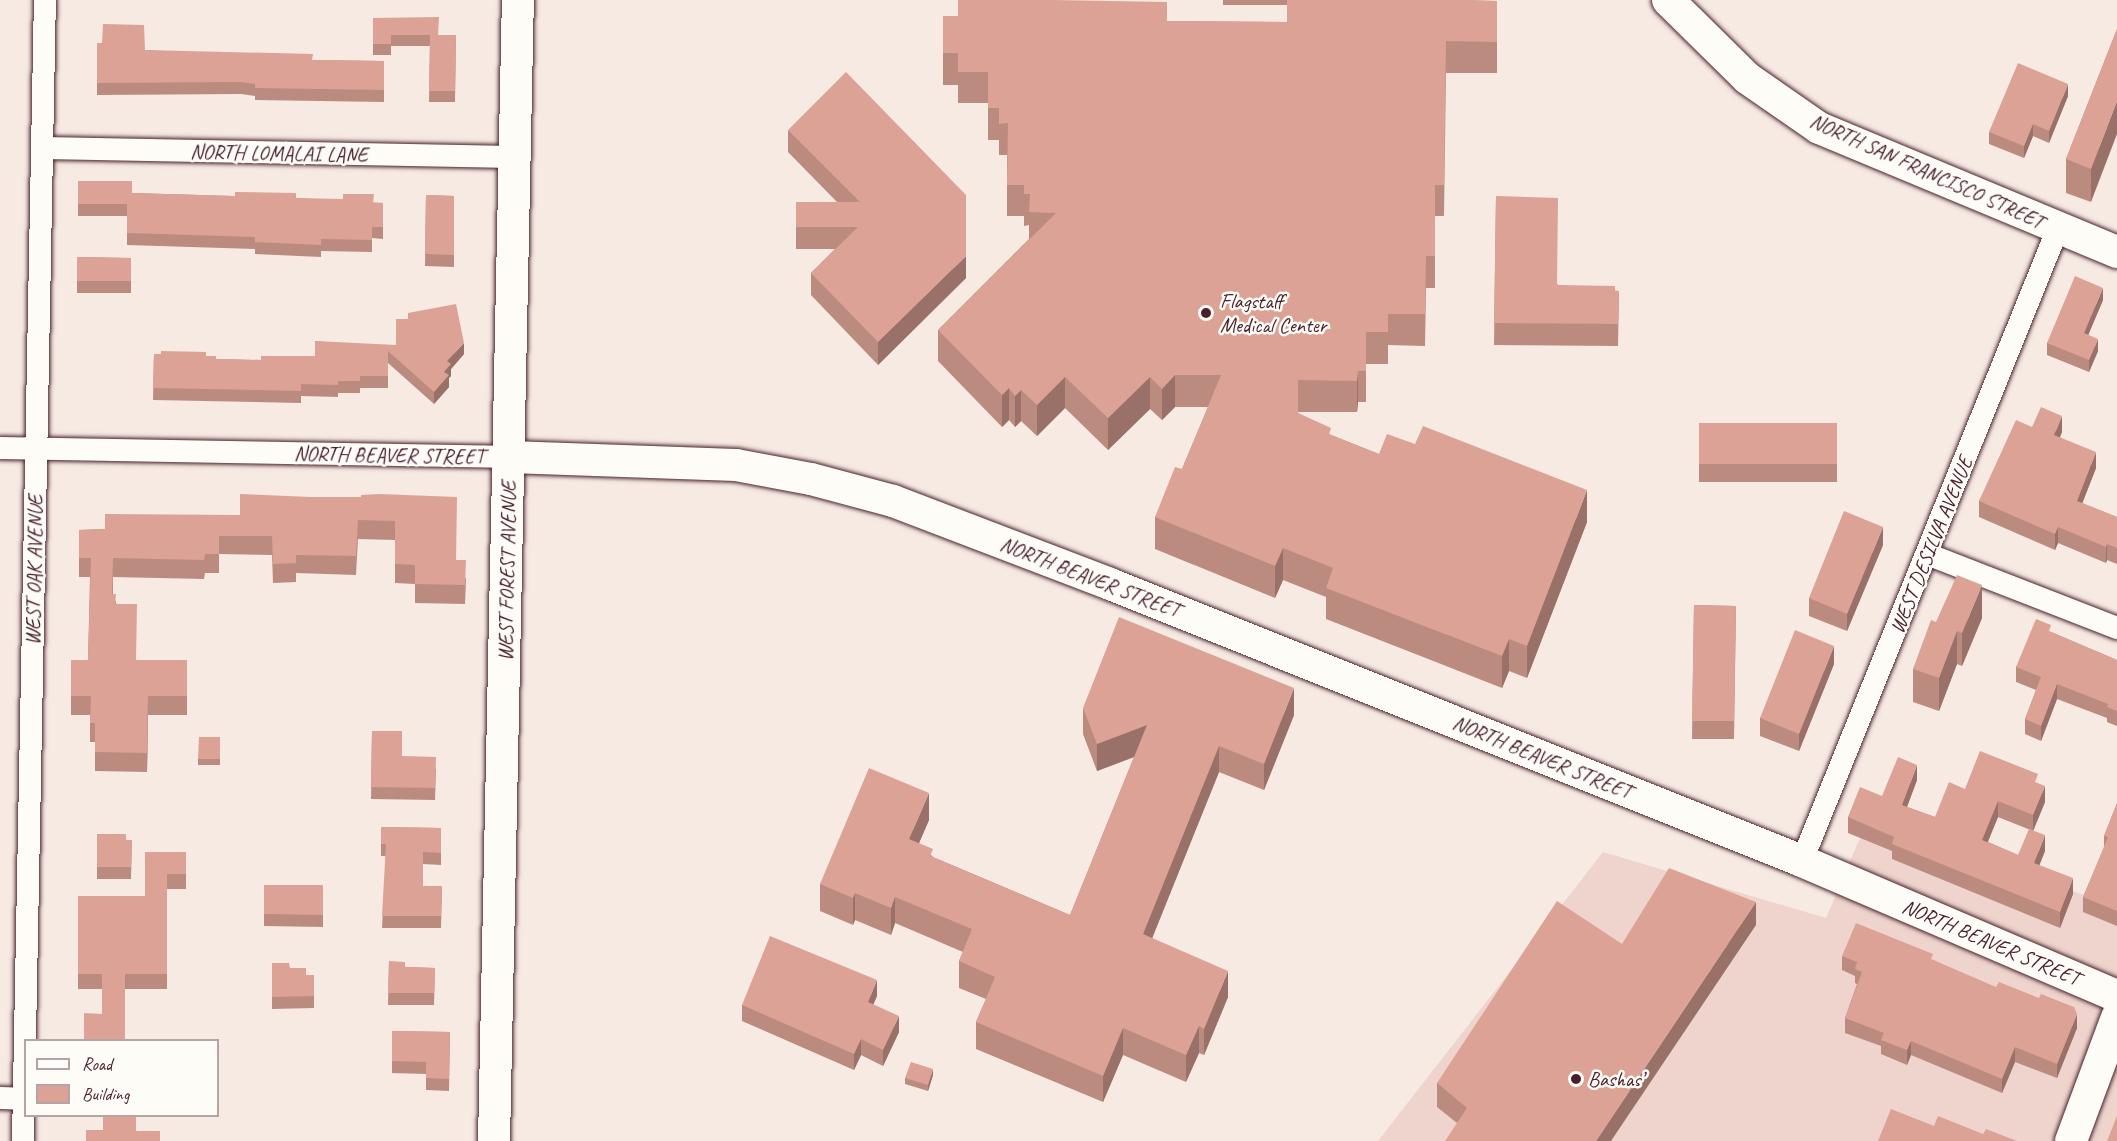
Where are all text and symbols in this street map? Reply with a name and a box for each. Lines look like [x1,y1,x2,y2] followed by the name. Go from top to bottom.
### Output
[1805,108,2049,234] street label: NORTH SAN FRANCISCO STREET
[189,139,369,167] street label: NORTH LOMALAI LANE
[1220,288,1326,338] place label: Flagstaff Medical Center
[1197,304,1215,322] marker: Flagstaff Medical Center
[294,441,484,469] street label: NORTH BEAVER STREET
[1884,453,1978,637] street label: WEST DESILVA AVENUE
[493,480,521,662] street label: WEST FOREST AVENUE
[20,494,48,646] street label: WEST OAK AVENUE
[997,531,1183,623] street label: NORTH BEAVER STREET
[1449,710,1635,804] street label: NORTH BEAVER STREET
[1898,893,2084,991] street label: NORTH BEAVER STREET
[24,1039,219,1117] legend
[82,1053,112,1075] text: Road
[1588,1066,1643,1092] place label: Bashas’
[1569,1072,1583,1086] marker: Bashas’
[82,1083,129,1105] text: Building

